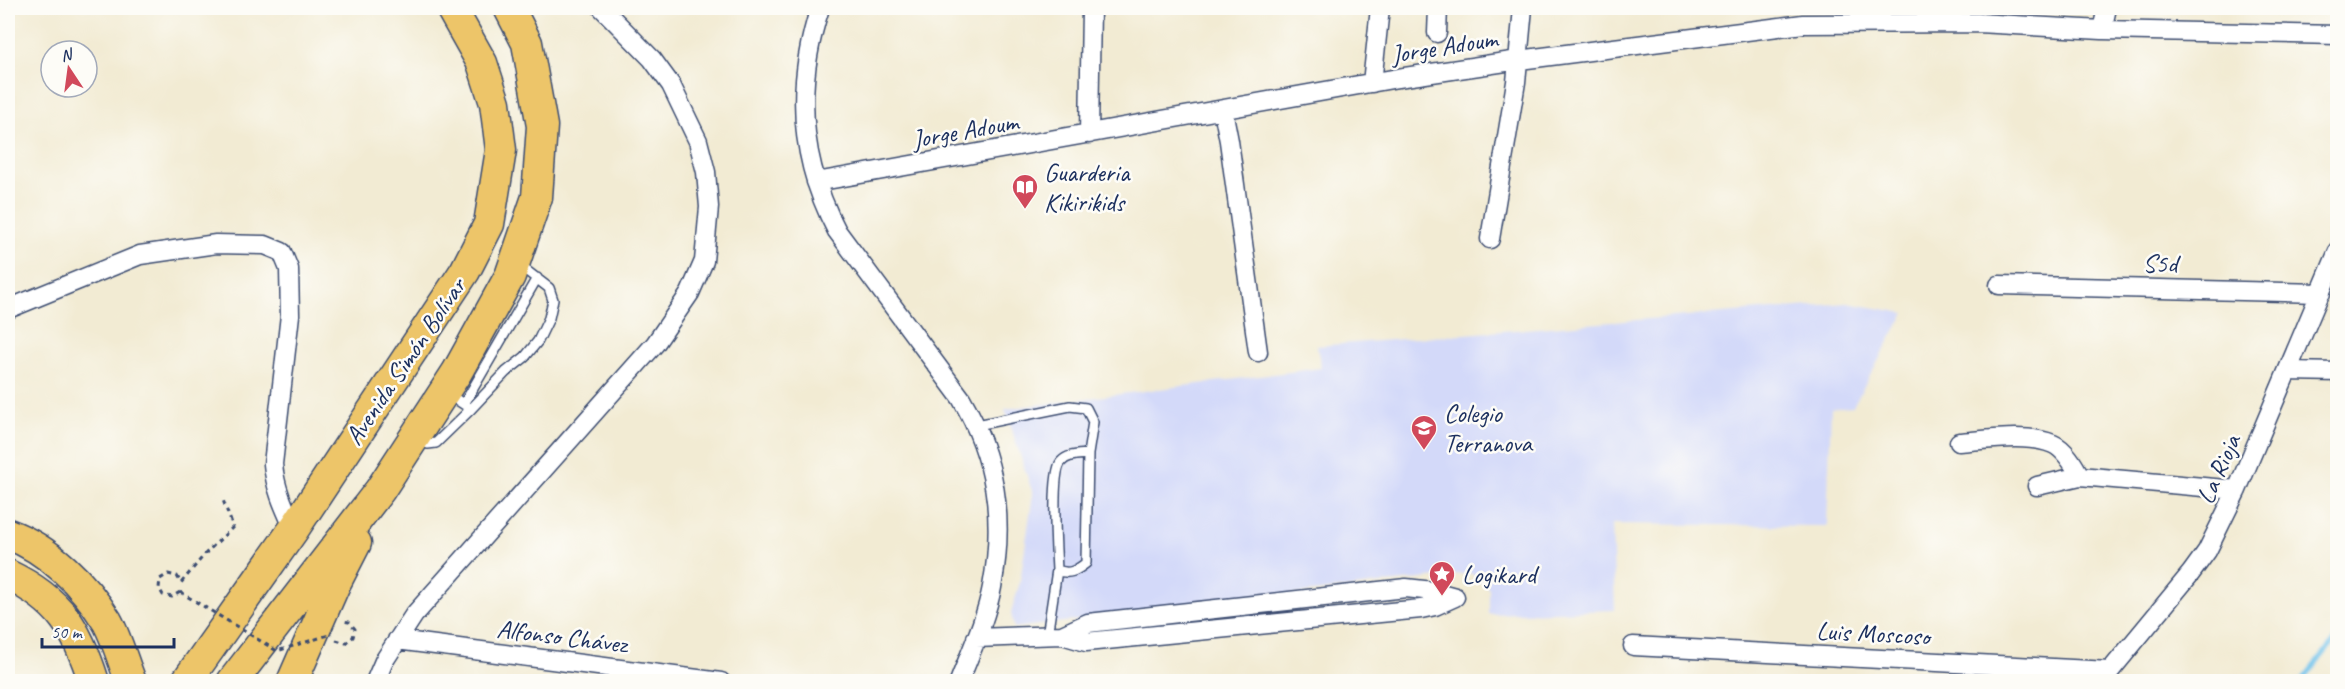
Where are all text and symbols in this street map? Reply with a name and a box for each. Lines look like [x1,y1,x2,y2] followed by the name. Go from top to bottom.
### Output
[1387,21,1502,71] street label: Jorge Adoum
[39,39,99,99] north arrow
[59,44,76,66] text: N
[908,105,1023,156] street label: Jorge Adoum
[1044,156,1131,219] place label: Guarderia Kikirikids
[1010,172,1040,210] library icon: Guarderia Kikirikids
[2142,247,2181,280] street label: S5d
[337,270,474,451] street label: Avenida Simón Bolívar
[1444,397,1533,460] place label: Colegio Terranova
[1409,413,1439,451] school or university icon: Colegio Terranova
[2189,428,2249,509] street label: La Rioja
[1462,558,1540,591] place label: Logikard
[1427,559,1457,597] place icon: Logikard
[42,611,174,649] scale bar
[495,612,632,661] street label: Alfonso Chávez
[1816,614,1933,653] street label: Luis Moscoso
[51,621,84,643] text: 50 m

